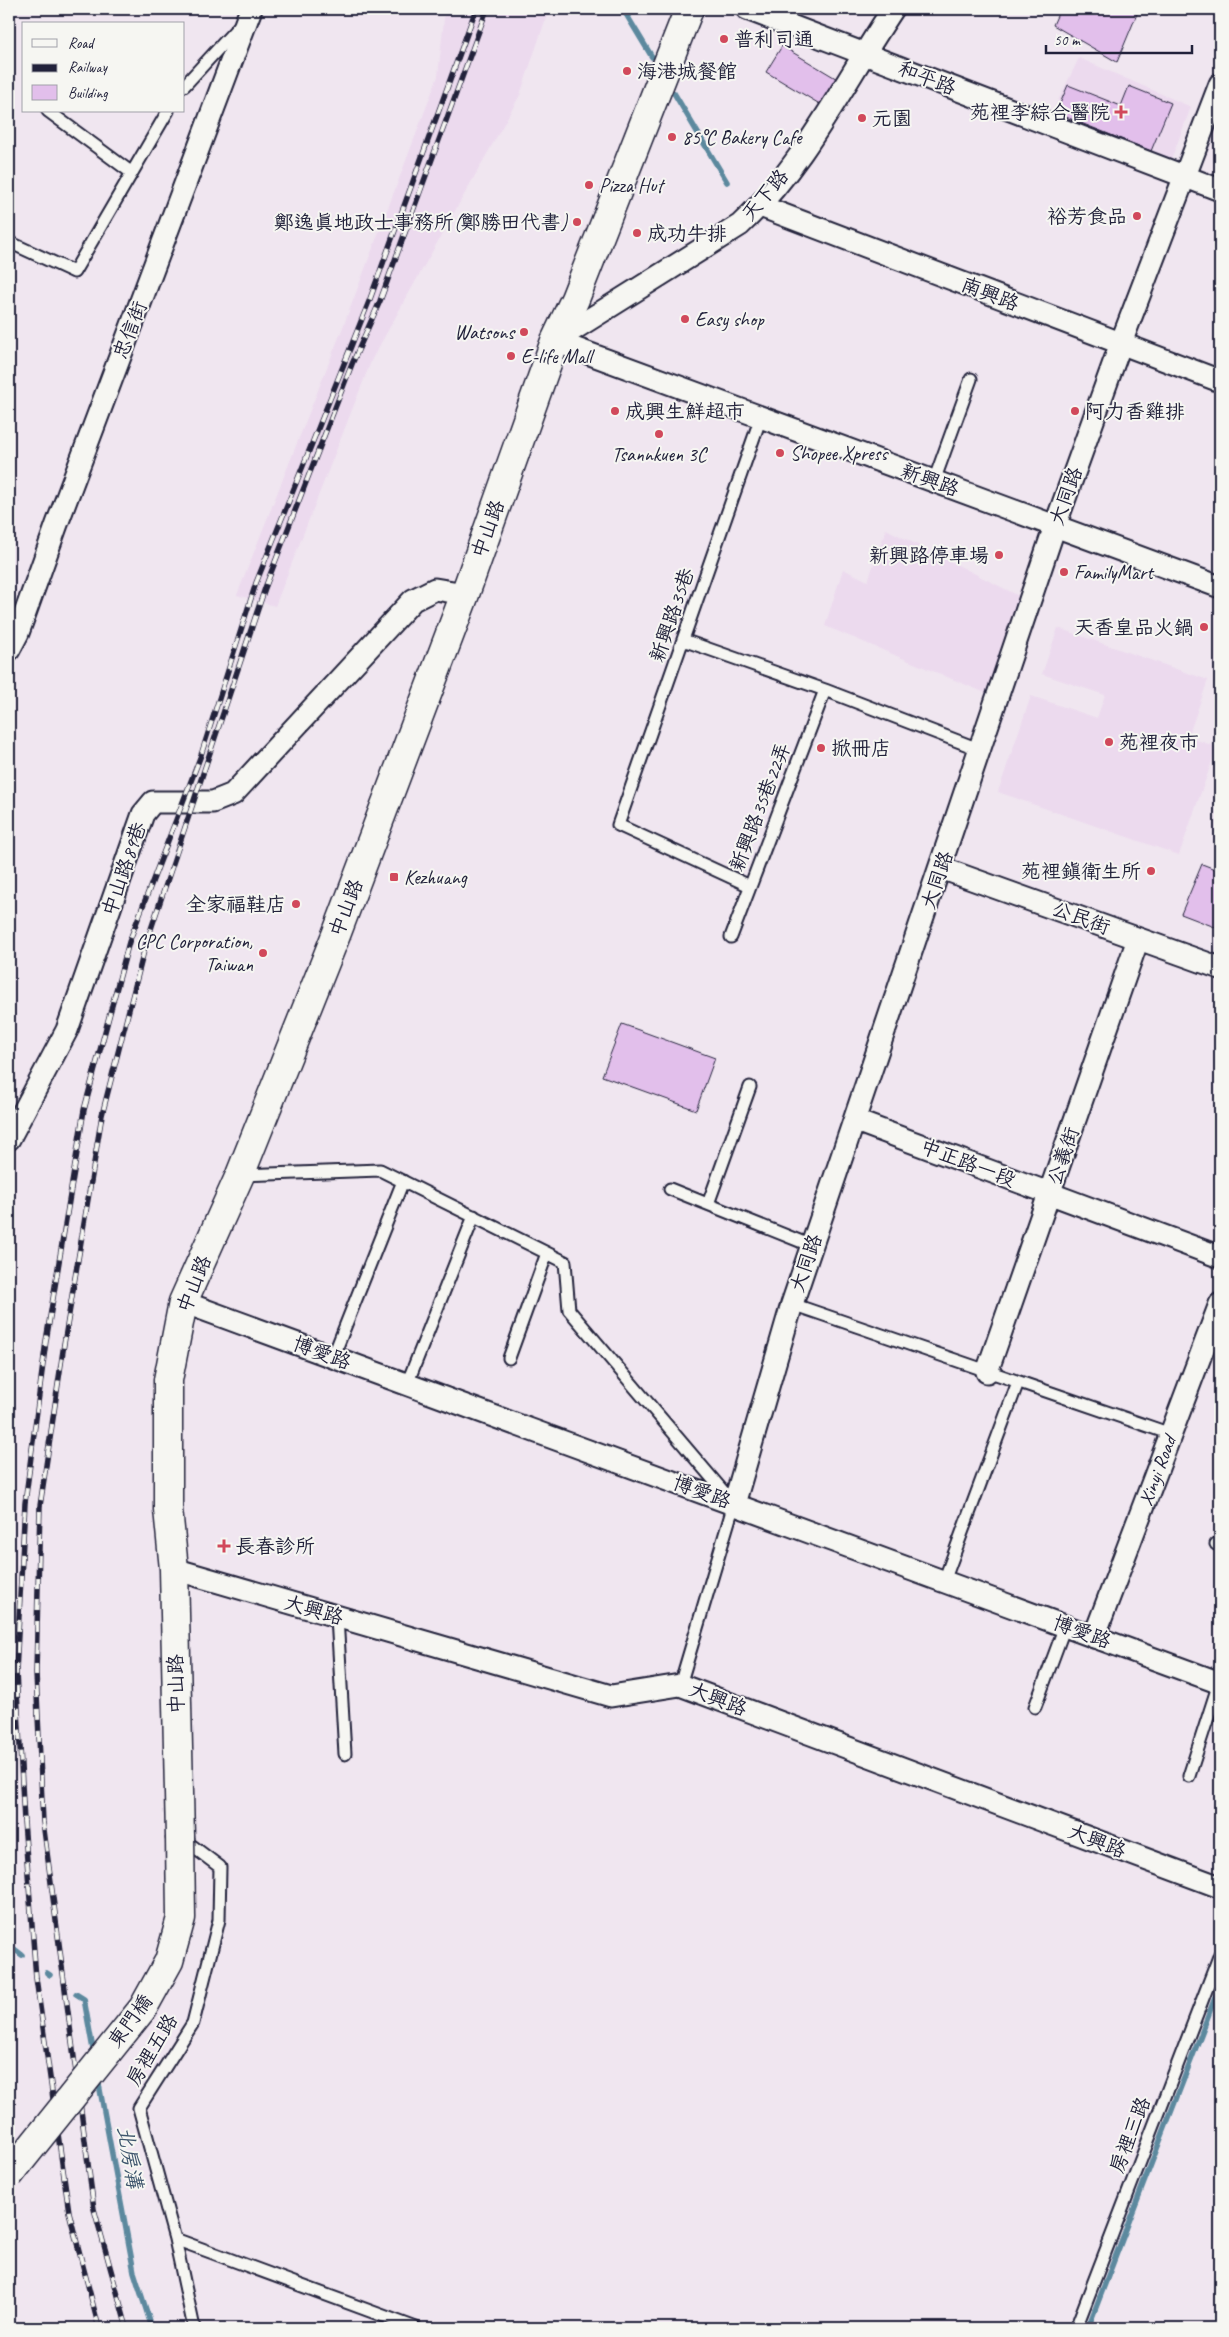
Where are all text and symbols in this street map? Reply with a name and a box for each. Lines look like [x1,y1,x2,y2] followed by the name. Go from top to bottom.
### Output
[22,22,185,112] legend
[1046,22,1193,54] scale bar
[734,27,814,52] place label: 普利司通
[1054,31,1081,50] text: 50 m
[718,33,730,45] marker: 普利司通
[68,34,95,53] text: Road
[895,56,960,101] street label: 和平路
[68,58,109,77] text: Railway
[637,59,737,84] place label: 海港城餐館
[621,65,633,77] marker: 海港城餐館
[68,84,108,103] text: Building
[970,100,1110,125] place label: 苑裡李綜合醫院
[1114,105,1128,119] marker: 苑裡李綜合醫院
[872,106,912,131] place label: 元園
[856,112,868,124] marker: 元園
[682,125,803,150] place label: 85°C Bakery Cafe
[666,131,678,143] marker: 85°C Bakery Cafe
[736,163,795,226] street label: 天下路
[599,173,666,198] place label: Pizza Hut
[583,179,595,191] marker: Pizza Hut
[1047,204,1127,229] place label: 裕芳食品
[274,210,568,235] place label: 鄭逸真地政士事務所(鄭勝田代書)
[1131,210,1143,222] marker: 裕芳食品
[571,216,583,228] marker: 鄭逸真地政士事務所(鄭勝田代書)
[647,221,727,246] place label: 成功牛排
[631,227,643,239] marker: 成功牛排
[958,272,1023,317] street label: 南興路
[108,298,152,362] street label: 忠信街
[695,307,765,332] place label: Easy shop
[679,313,691,325] marker: Easy shop
[455,320,516,345] place label: Watsons
[518,326,530,338] marker: Watsons
[521,344,595,369] place label: E-life Mall
[505,350,517,362] marker: E-life Mall
[625,399,745,424] place label: 成興生鮮超市
[1085,399,1185,424] place label: 阿力香雞排
[609,405,621,417] marker: 成興生鮮超市
[1069,405,1081,417] marker: 阿力香雞排
[653,428,665,440] marker: Tsannkuen 3C
[790,441,889,466] place label: Shopee Xpress
[612,442,709,467] place label: Tsannkuen 3C
[774,447,786,459] marker: Shopee Xpress
[898,458,963,502] street label: 新興路
[1044,463,1088,528] street label: 大同路
[466,496,510,561] street label: 中山路
[869,543,989,568] place label: 新興路停車場
[993,549,1005,561] marker: 新興路停車場
[1074,560,1155,585] place label: FamilyMart
[644,564,700,665] street label: 新興路35巷
[1058,566,1070,578] marker: FamilyMart
[1074,615,1194,640] place label: 天香皇品火鍋
[1198,621,1210,633] marker: 天香皇品火鍋
[1119,730,1199,755] place label: 苑裡夜市
[831,736,891,761] place label: 掀冊店
[1103,736,1115,748] marker: 苑裡夜市
[724,739,796,875] street label: 新興路35巷22弄
[815,742,827,754] marker: 掀冊店
[96,818,152,919] street label: 中山路89巷
[915,847,959,912] street label: 大同路
[1021,859,1141,884] place label: 苑裡鎮衛生所
[404,865,468,890] place label: Kezhuang
[1145,865,1157,877] marker: 苑裡鎮衛生所
[388,871,400,883] marker: Kezhuang
[324,875,369,940] street label: 中山路
[186,892,286,917] place label: 全家福鞋店
[1049,896,1113,940] street label: 公民街
[290,898,302,910] marker: 全家福鞋店
[136,929,254,977] place label: CPC Corporation, Taiwan
[257,947,269,959] marker: CPC Corporation, Taiwan
[1041,1124,1085,1188] street label: 公義街
[917,1133,1019,1193] street label: 中正路一段
[784,1230,828,1295] street label: 大同路
[171,1251,217,1316] street label: 中山路
[290,1331,355,1375] street label: 博愛路
[1132,1429,1183,1509] street label: Xinyi Road
[670,1470,735,1514] street label: 博愛路
[235,1534,315,1559] place label: 長春診所
[217,1539,231,1553] marker: 長春診所
[282,1590,347,1631] street label: 大興路
[1050,1610,1115,1654] street label: 博愛路
[163,1653,189,1714] street label: 中山路
[686,1677,751,1722] street label: 大興路
[1065,1819,1130,1864] street label: 大興路
[102,1989,158,2053] street label: 東門橋
[121,2008,184,2091] street label: 房裡五路
[1104,2092,1156,2177] street label: 房裡三路
[112,2124,149,2192] water label: 北房溝

